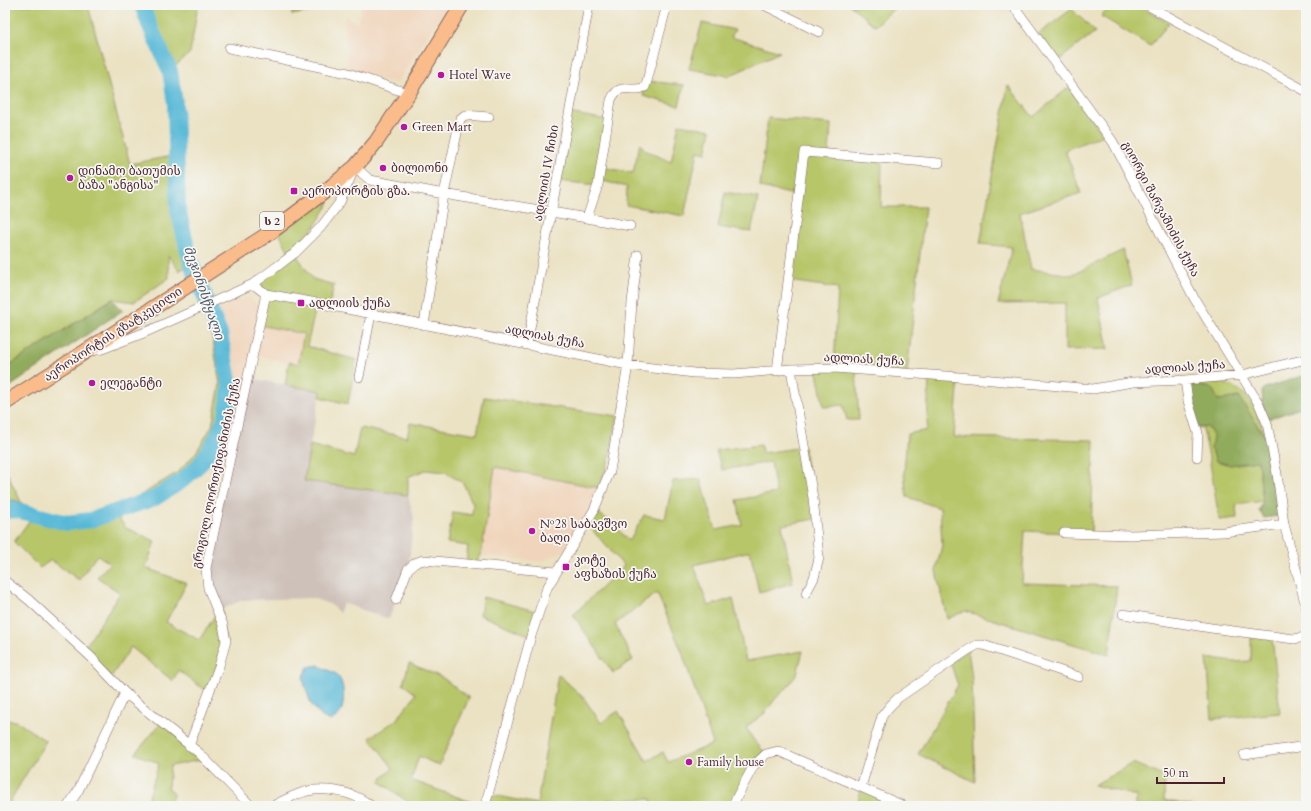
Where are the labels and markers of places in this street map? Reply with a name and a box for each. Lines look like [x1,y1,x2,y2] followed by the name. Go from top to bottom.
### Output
[449,67,511,83] place label: Hotel Wave
[436,70,446,80] marker: Hotel Wave
[412,119,472,135] place label: Green Mart
[399,122,409,132] marker: Green Mart
[391,160,448,176] place label: ბილიონი
[78,163,181,193] place label: დინამო ბათუმის ბაზა "ანგისა"
[378,163,388,173] marker: ბილიონი
[65,173,75,183] marker: დინამო ბათუმის ბაზა "ანგისა"
[302,183,410,199] place label: აეროპორტის გზა.
[289,186,299,196] marker: აეროპორტის გზა.
[309,295,390,311] place label: ადლიის ქუჩა
[296,298,306,308] marker: ადლიის ქუჩა
[100,375,162,391] place label: ელეგანტი
[87,378,97,388] marker: ელეგანტი
[540,516,627,546] place label: №28 საბავშვო ბაღი
[527,526,537,536] marker: №28 საბავშვო ბაღი
[574,552,657,582] place label: კოტე აფხაზის ქუჩა
[561,562,571,572] marker: კოტე აფხაზის ქუჩა
[697,754,764,770] place label: Family house
[684,757,694,767] marker: Family house

